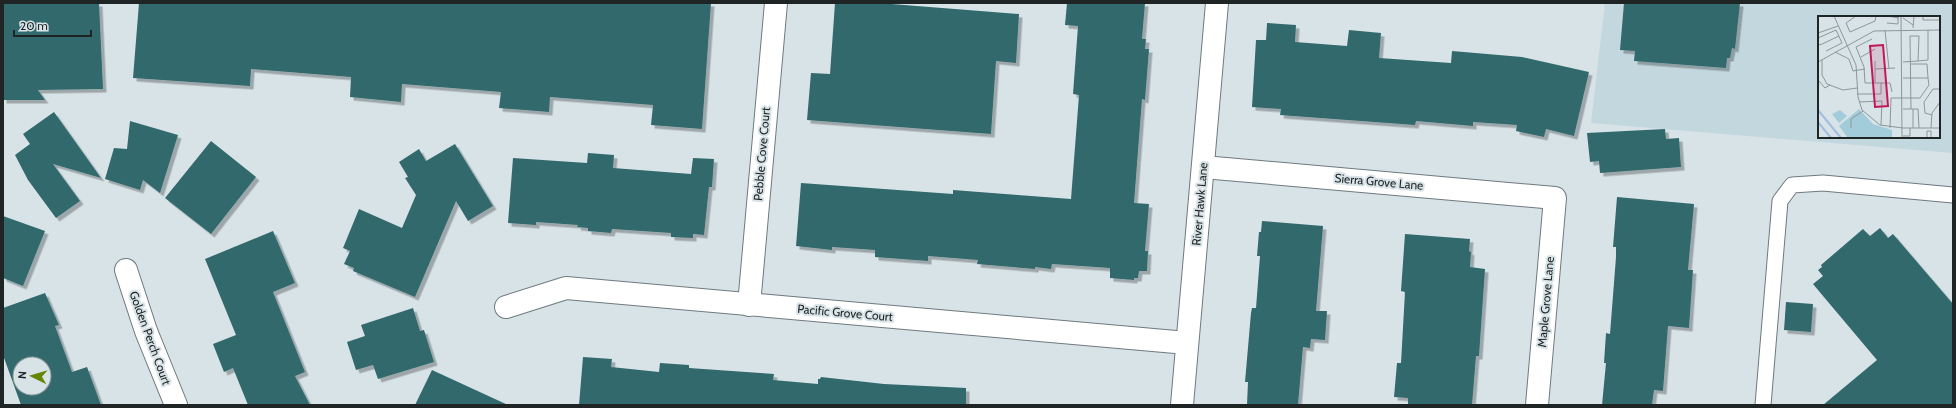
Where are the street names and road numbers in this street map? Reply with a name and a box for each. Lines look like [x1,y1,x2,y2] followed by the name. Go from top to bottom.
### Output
[750,106,773,201] street label: Pebble Cove Court
[1188,162,1211,246] street label: River Hawk Lane
[1334,170,1424,193] street label: Sierra Grove Lane
[1534,256,1557,348] street label: Maple Grove Lane
[127,289,174,387] street label: Golden Perch Court
[797,301,893,324] street label: Pacific Grove Court

